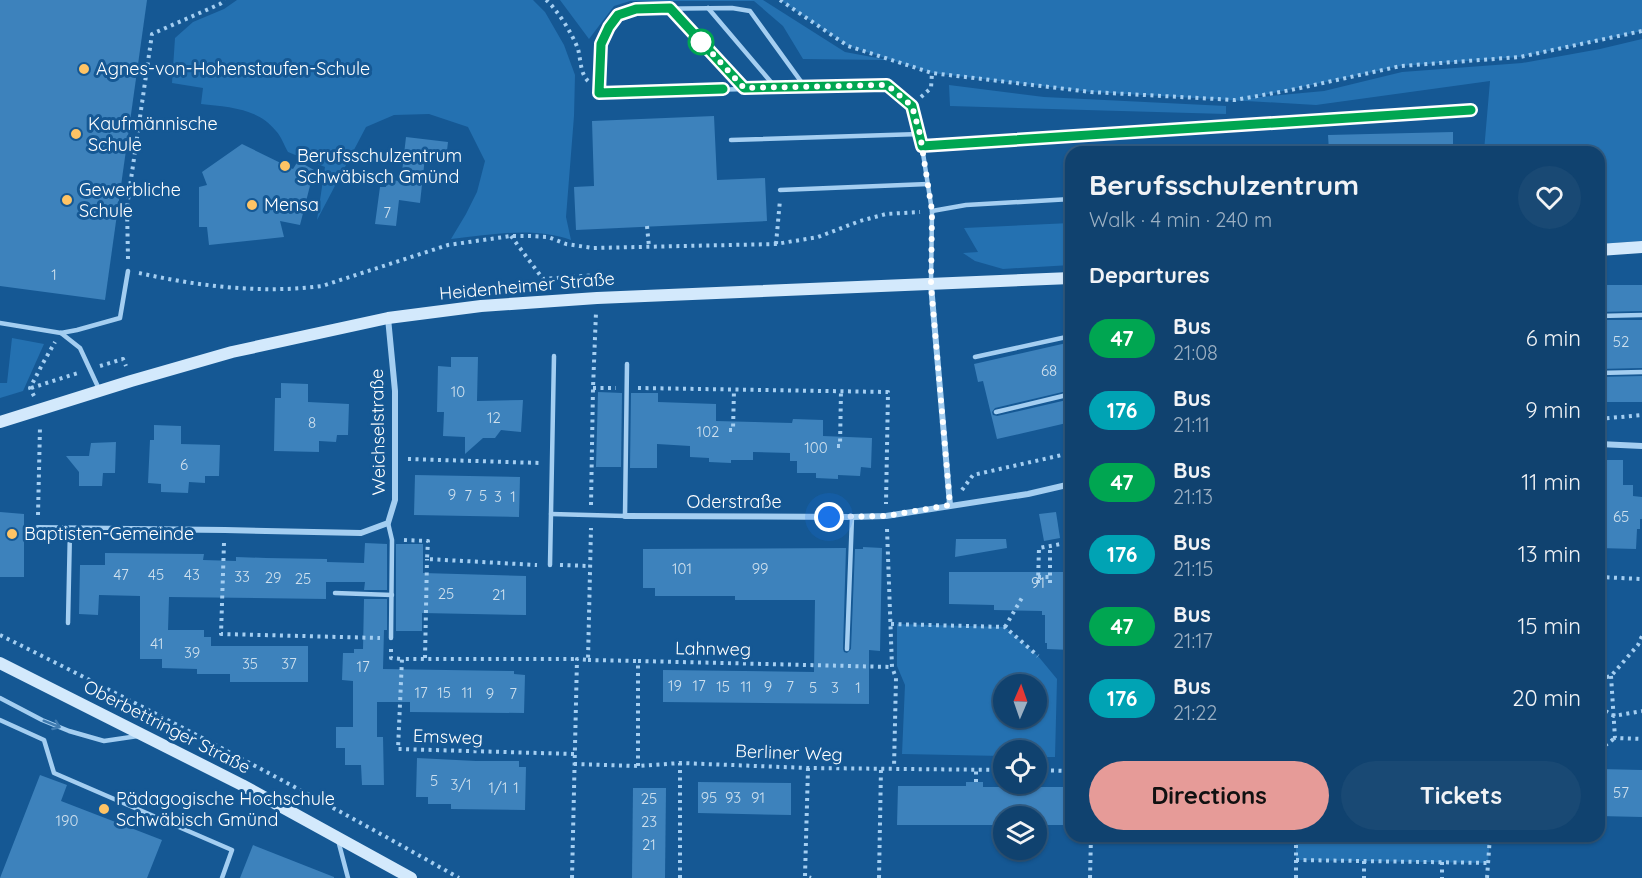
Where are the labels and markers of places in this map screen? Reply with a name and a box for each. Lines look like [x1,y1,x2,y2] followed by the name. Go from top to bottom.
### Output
[688,29,714,55] unlabelled marker
[96,57,370,80] place label: Agnes-von-Hohenstaufen-Schule
[77,62,91,76] marker: Agnes-von-Hohenstaufen-Schule
[88,112,218,156] place label: Kaufmännische Schule
[69,127,83,141] marker: Kaufmännische Schule
[297,144,462,188] place label: Berufsschulzentrum Schwäbisch Gmünd
[278,159,292,173] marker: Berufsschulzentrum Schwäbisch Gmünd
[79,178,181,222] place label: Gewerbliche Schule
[60,193,74,207] marker: Gewerbliche Schule
[264,193,319,216] place label: Mensa
[245,198,259,212] marker: Mensa
[24,522,194,545] place label: Baptisten-Gemeinde
[5,527,19,541] marker: Baptisten-Gemeinde
[116,787,335,831] place label: Pädagogische Hochschule Schwäbisch Gmünd
[97,802,111,816] marker: Pädagogische Hochschule Schwäbisch Gmünd

